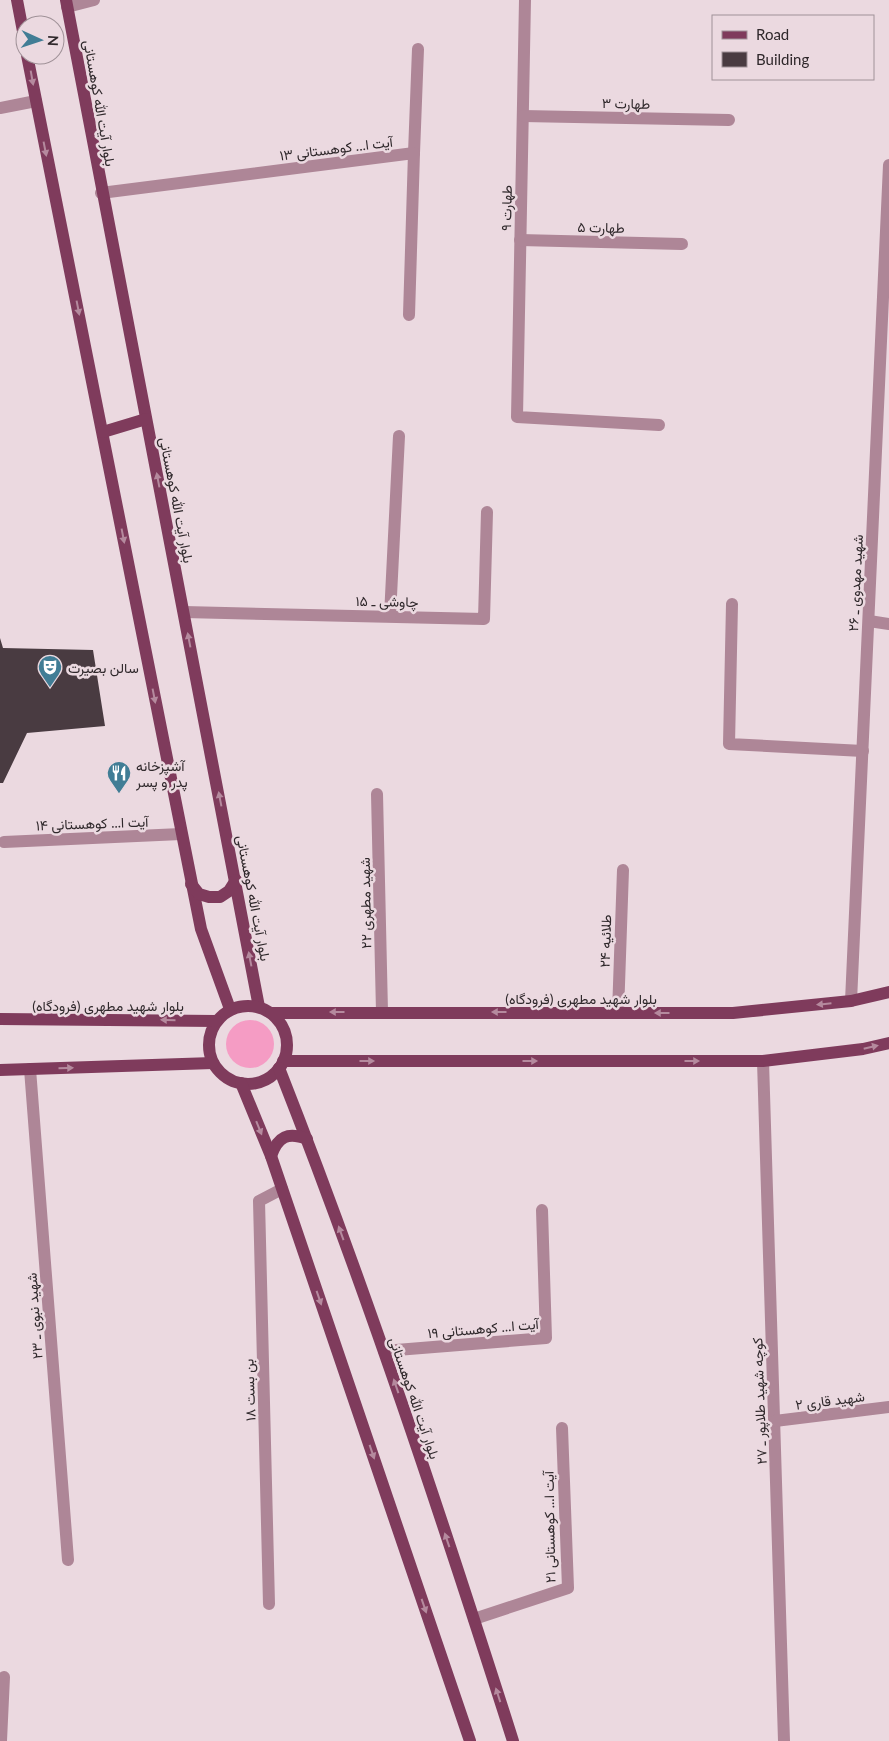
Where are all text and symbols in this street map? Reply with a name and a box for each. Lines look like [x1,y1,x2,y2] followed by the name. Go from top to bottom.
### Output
[15,15,65,65] north arrow
[712,15,874,80] legend
[756,25,789,43] text: Road
[45,35,62,47] text: N
[80,39,119,168] street label: بلوار آیت الله کوهستانی
[756,50,809,68] text: Building
[28,70,36,86] one-way arrow
[602,94,650,113] street label: طهارت ۳
[278,132,395,164] street label: آیت ا... کوهستانی ۱۳
[42,141,50,157] one-way arrow
[497,185,516,231] street label: طهارت ۹
[577,218,625,237] street label: طهارت ۵
[74,301,82,316] one-way arrow
[155,436,198,565] street label: بلوار آیت الله کوهستانی
[154,473,162,488] one-way arrow
[120,529,128,545] one-way arrow
[844,534,867,632] street label: شهید مهدوی ـ ۲۶
[355,592,419,612] street label: چاوشی ـ ۱۵
[185,631,193,647] one-way arrow
[37,654,63,688] theatre icon: سالن بصیرت
[68,659,139,677] place label: سالن بصیرت
[150,688,158,703] one-way arrow
[135,757,188,792] place label: آشپزخانه پدر و پسر
[106,760,132,794] restaurant icon: آشپزخانه پدر و پسر
[216,792,224,807] one-way arrow
[35,812,150,834] street label: آیت ا... کوهستانی ۱۴
[232,834,275,963] street label: بلوار آیت الله کوهستانی
[356,857,375,949] street label: شهید مطهری ۲۲
[596,914,614,968] street label: طلائیه ۲۴
[246,951,254,966] one-way arrow
[505,990,657,1008] street label: بلوار شهید مطهری (فرودگاه)
[32,997,184,1015] street label: بلوار شهید مطهری (فرودگاه)
[816,1000,832,1008] one-way arrow
[329,1008,345,1016] one-way arrow
[491,1008,507,1016] one-way arrow
[654,1009,670,1017] one-way arrow
[159,1016,175,1024] one-way arrow
[864,1043,879,1051] one-way arrow
[359,1057,375,1065] one-way arrow
[522,1057,538,1065] one-way arrow
[684,1057,700,1065] one-way arrow
[58,1064,74,1072] one-way arrow
[256,1121,264,1135] one-way arrow
[337,1225,345,1240] one-way arrow
[22,1272,46,1360] street label: شهید نبوی ـ ۲۳
[315,1291,323,1306] one-way arrow
[427,1315,541,1342] street label: آیت ا... کوهستانی ۱۹
[385,1335,444,1462] street label: بلوار آیت الله کوهستانی
[748,1337,772,1465] street label: کوچه شهید طلاپور ـ ۲۷
[239,1358,260,1422] street label: بن بست ۱۸
[391,1378,399,1393] one-way arrow
[794,1387,866,1414] street label: شهید قاری ۲
[368,1445,376,1460] one-way arrow
[539,1469,559,1583] street label: آیت ا... کوهستانی ۲۱
[443,1532,451,1547] one-way arrow
[421,1598,428,1613] one-way arrow
[494,1687,501,1702] one-way arrow

